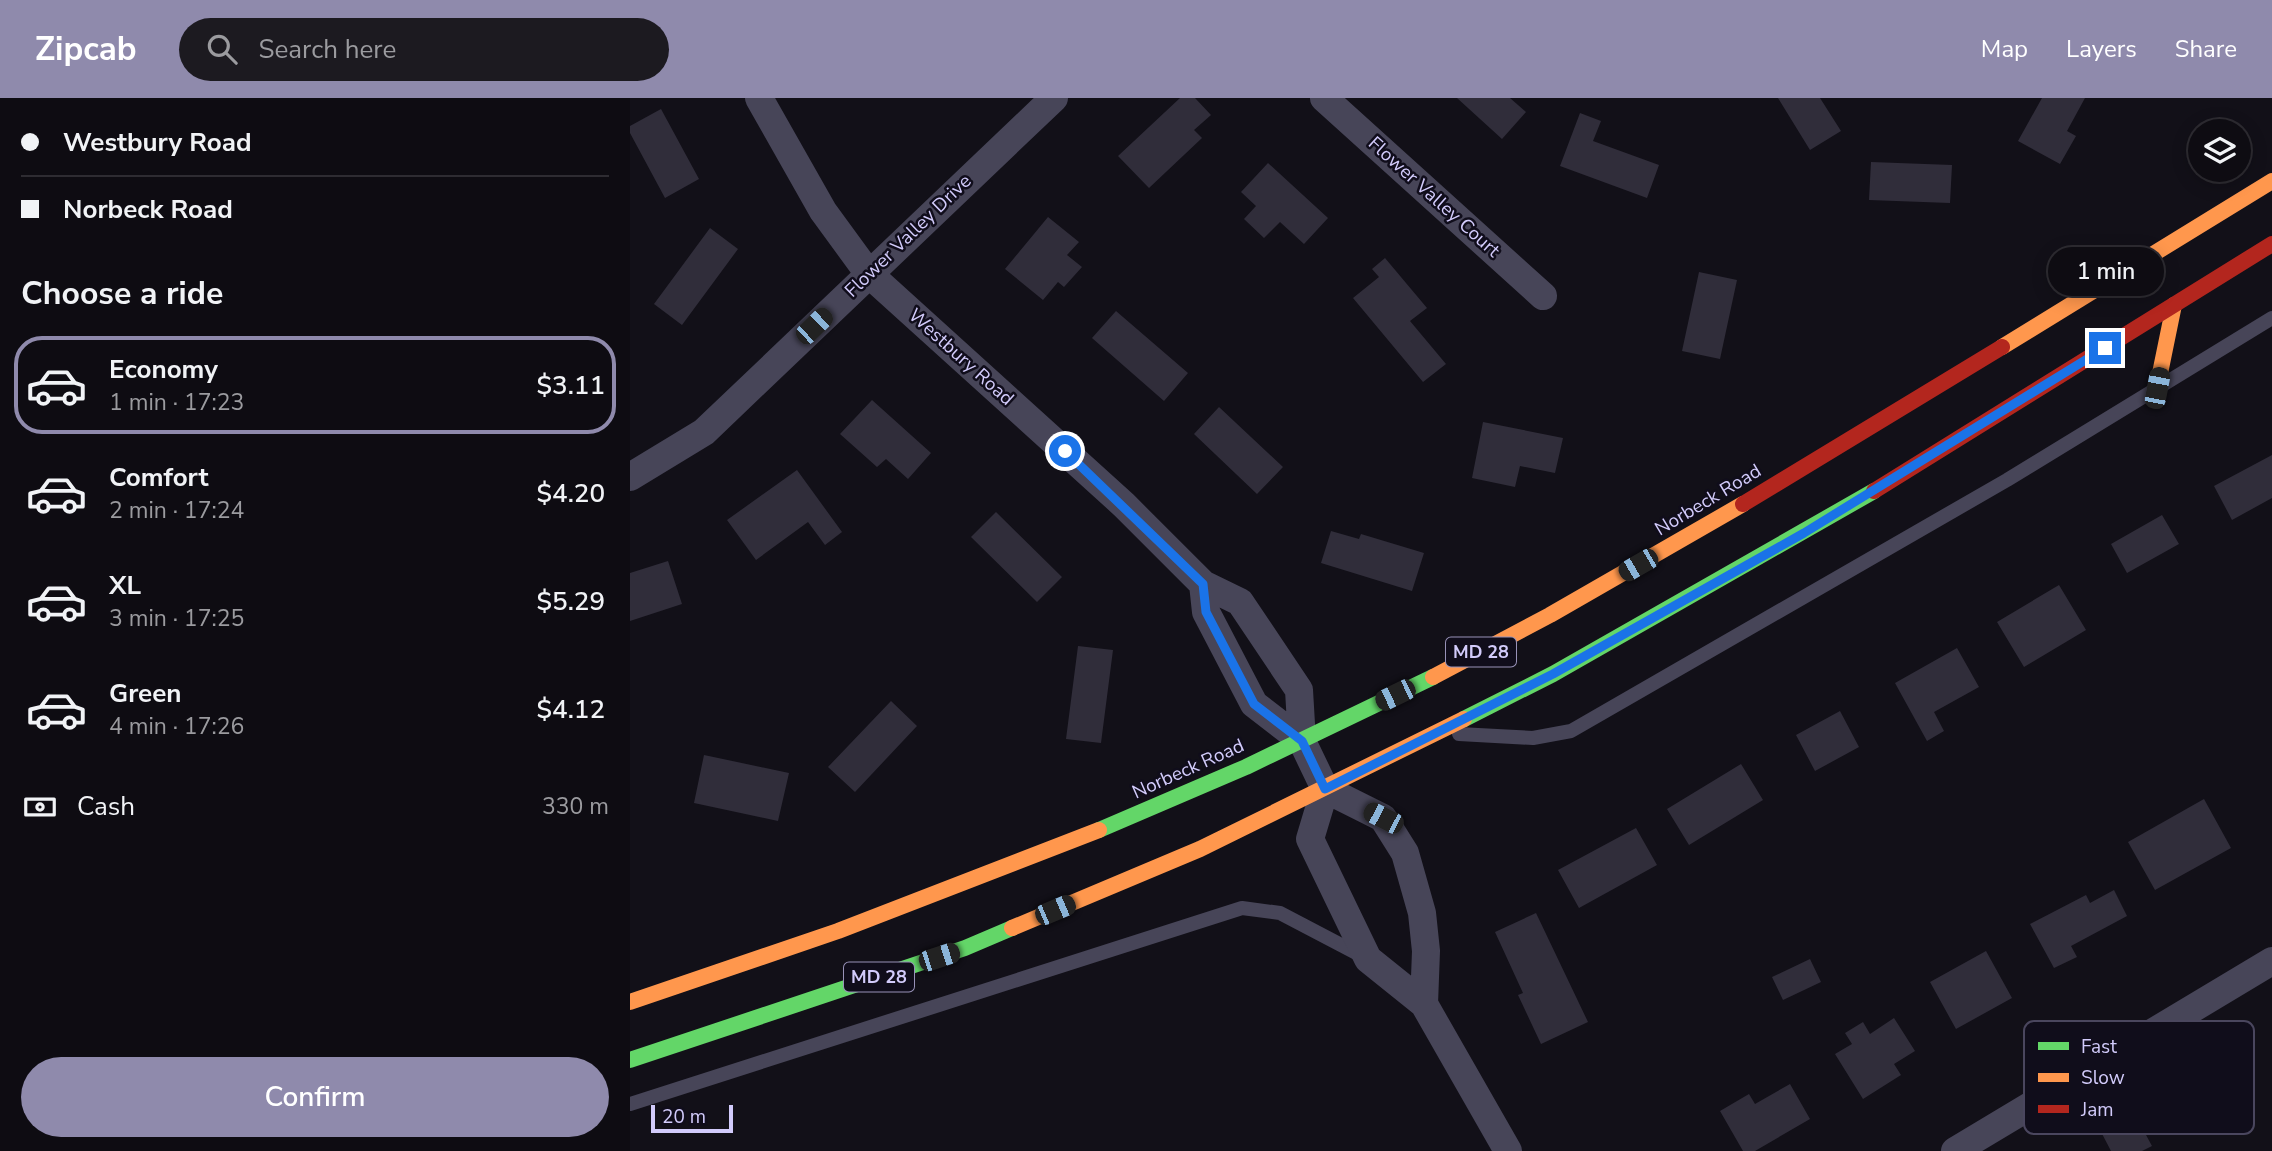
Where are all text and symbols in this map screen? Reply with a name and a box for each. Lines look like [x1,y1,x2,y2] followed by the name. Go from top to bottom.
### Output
[179,18,669,81] search box
[35,27,137,72] text: Zipcab
[203,30,241,68] icon: search
[259,32,396,67] text: Search here
[1981,33,2028,65] text: Map
[2066,33,2137,65] text: Layers
[2175,33,2237,65] text: Share
[2188,119,2251,182] map controls
[2188,119,2251,182] button: layers
[63,125,252,160] text: Westbury Road
[1362,131,1506,263] street label: Flower Valley Court
[839,169,977,303] street label: Flower Valley Drive
[63,192,233,227] text: Norbeck Road
[2047,246,2163,296] callout: 1 min
[2077,256,2135,287] text: 1 min
[21,272,223,315] text: Choose a ride
[903,303,1019,411] street label: Westbury Road
[792,304,837,348] car
[2089,332,2121,364] route end
[109,352,218,387] text: Economy
[25,354,88,417] icon: car
[2143,365,2172,411] car
[536,368,605,403] text: $3.11
[109,387,244,418] text: 1 min · 17:23
[1049,435,1081,467] route start
[1650,458,1766,542] street label: Norbeck Road
[109,460,209,495] text: Comfort
[25,462,88,525] icon: car
[536,476,605,511] text: $4.20
[109,495,244,526] text: 2 min · 17:24
[1615,545,1662,585] car
[109,568,141,603] text: XL
[25,570,88,633] icon: car
[536,584,605,619] text: $5.29
[109,603,244,634] text: 3 min · 17:25
[1446,638,1516,666] road number: MD 28
[109,676,182,711] text: Green
[1372,676,1419,714] car
[25,678,88,741] icon: car
[536,692,605,727] text: $4.12
[109,711,244,742] text: 4 min · 17:26
[1128,733,1248,805] street label: Norbeck Road
[21,788,59,826] icon: cash
[77,789,135,824] text: Cash
[542,791,609,822] text: 330 m
[1360,799,1407,837] car
[1032,892,1079,928] car
[916,941,963,973] car
[844,962,914,992] road number: MD 28
[2024,1021,2254,1134] legend
[2081,1034,2117,1060] text: Fast
[21,1057,609,1137] button: Confirm
[2081,1065,2125,1091] text: Slow
[2080,1097,2114,1123] text: Jam
[651,1102,733,1134] scale bar
[662,1104,706,1130] text: 20 m

